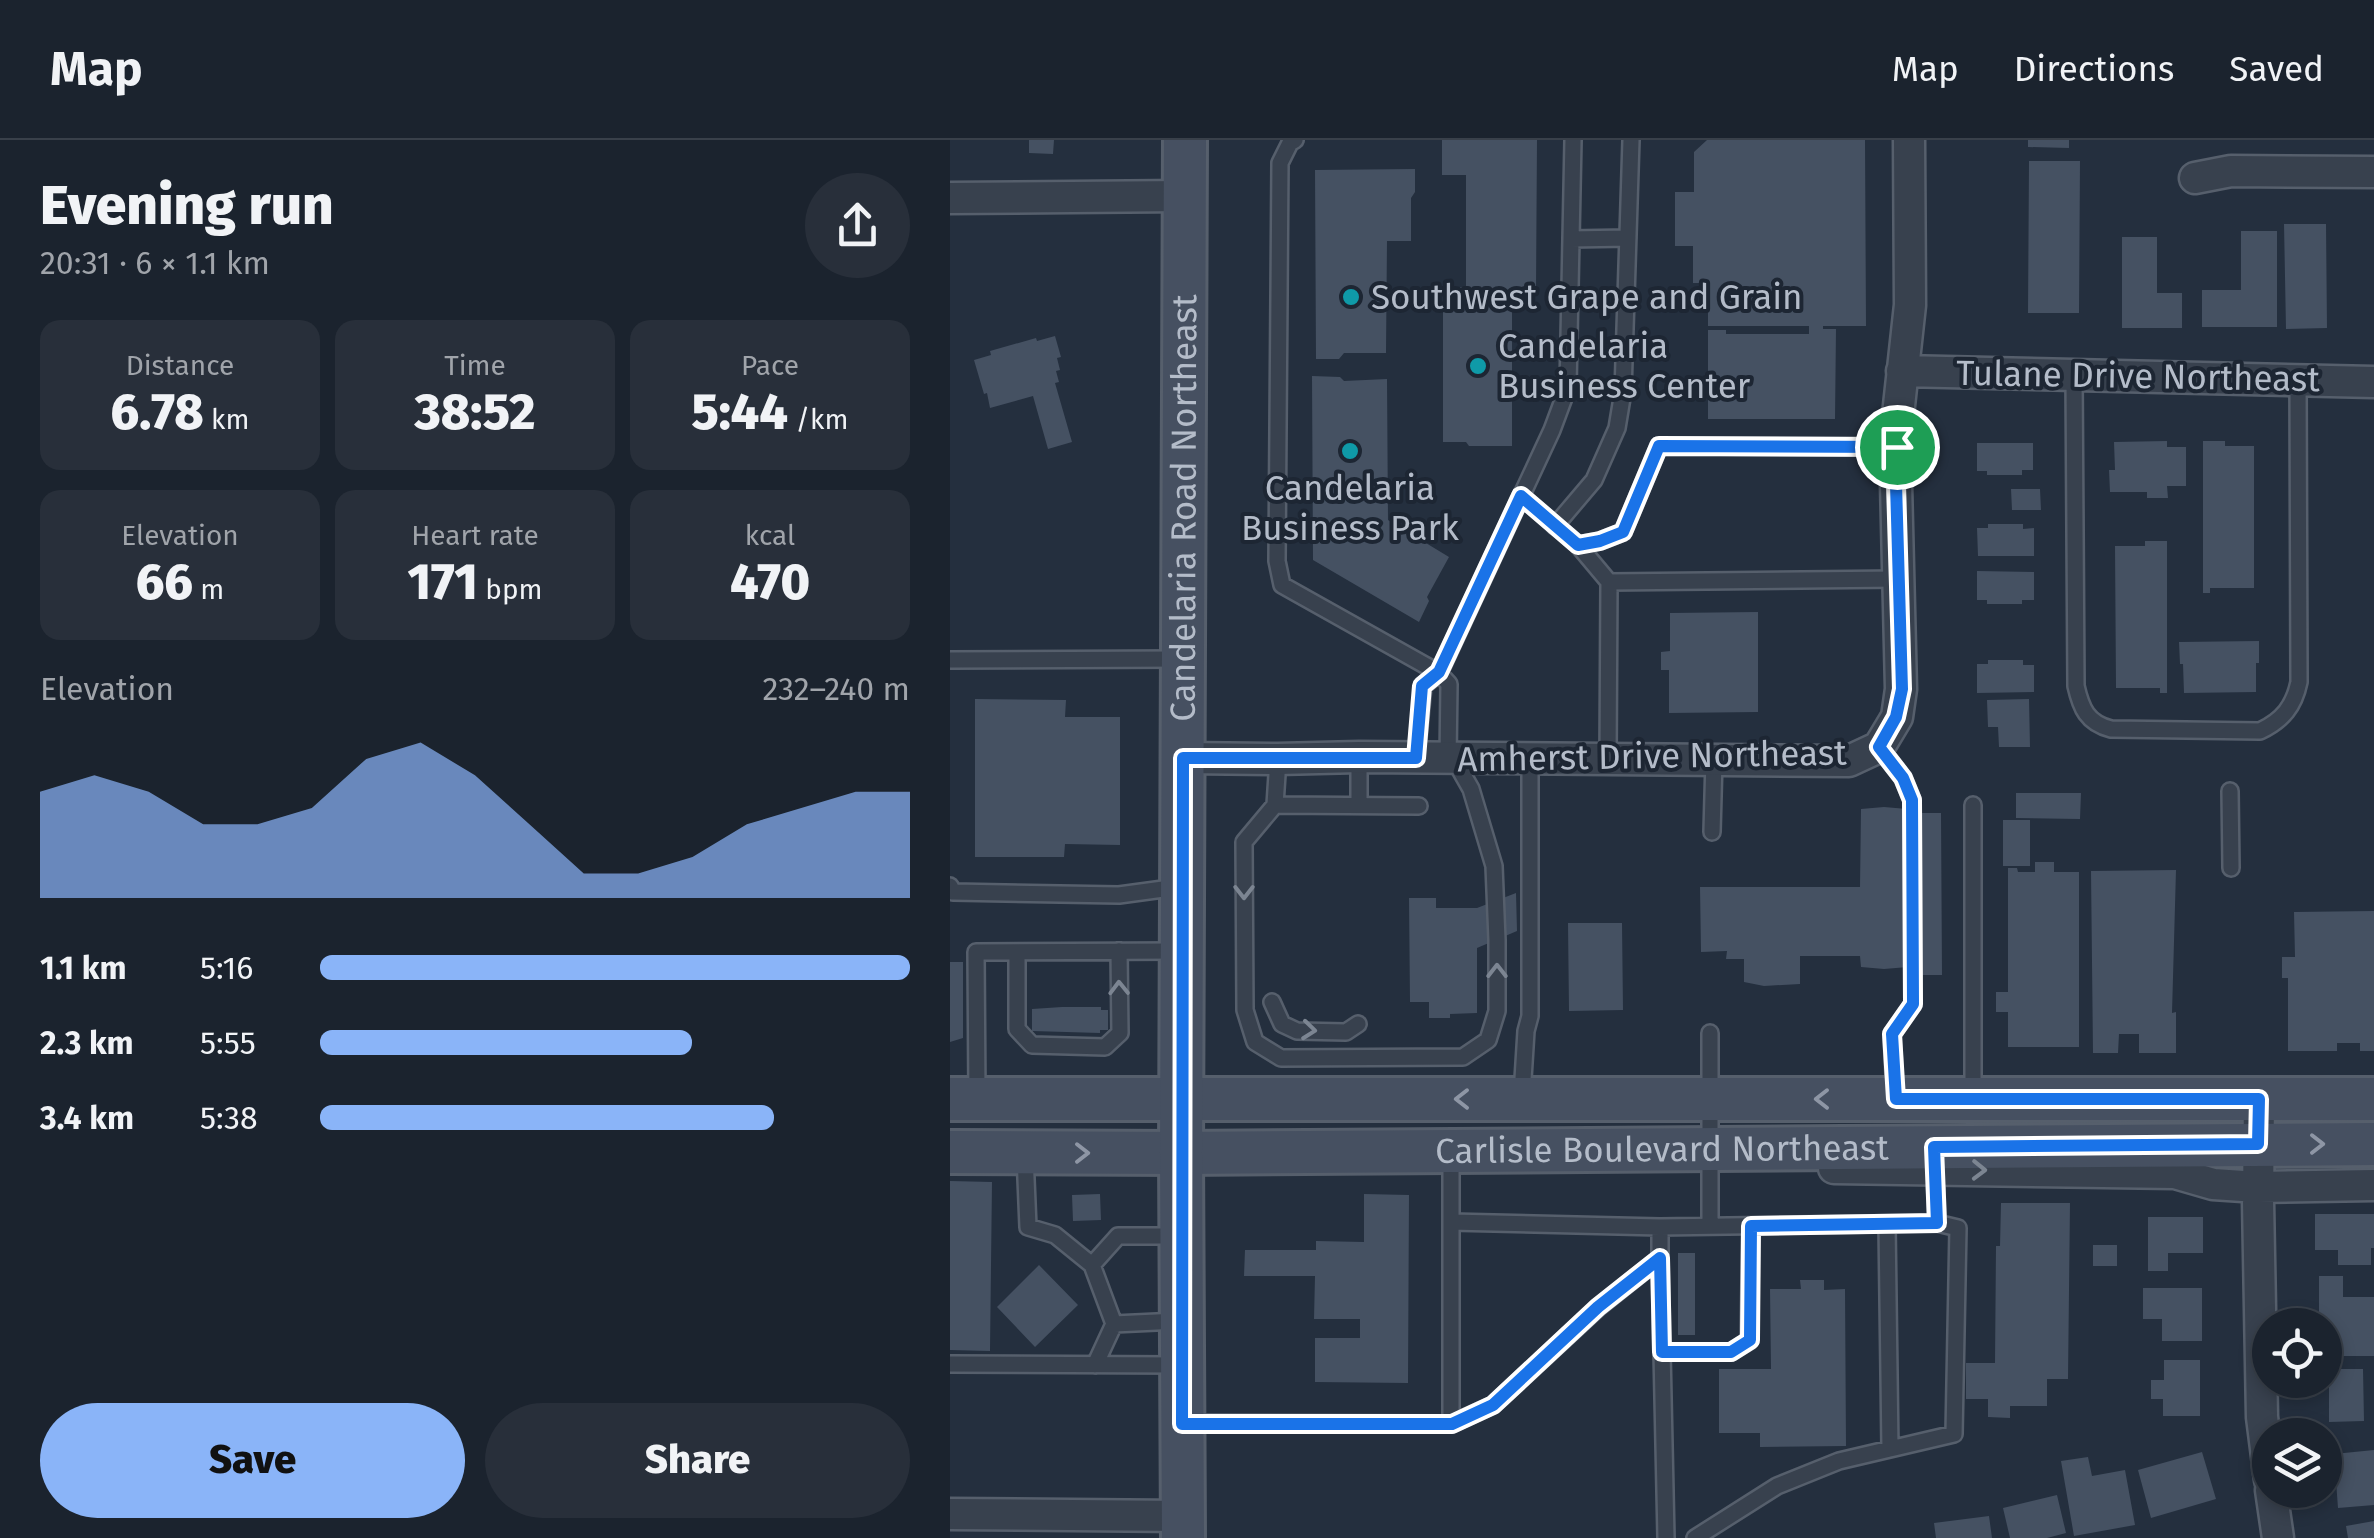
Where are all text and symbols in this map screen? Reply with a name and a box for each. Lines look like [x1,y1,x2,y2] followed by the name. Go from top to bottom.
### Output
[50,40,143,98] text: Map
[1892,48,1959,90] text: Map
[2014,48,2174,90] text: Directions
[2229,48,2324,90] text: Saved
[40,173,334,239] text: Evening run
[805,173,910,278] button: share
[40,244,270,282] text: 20:31 · 6 × 1.1 km
[1371,276,1803,318] place label: Southwest Grape and Grain
[1340,286,1362,308] marker: Southwest Grape and Grain
[1162,294,1205,722] street label: Candelaria Road Northeast
[1498,325,1751,407] place label: Candelaria Business Center
[126,349,234,382] text: Distance
[444,349,506,382] text: Time
[741,349,799,382] text: Pace
[1956,352,2321,400] street label: Tulane Drive Northeast
[1467,355,1489,377] marker: Candelaria Business Center
[111,382,204,442] text: 6.78
[415,382,536,442] text: 38:52
[692,382,788,442] text: 5:44
[204,403,249,436] text: km
[788,403,848,436] text: /km
[1855,405,1940,490] pin
[1870,420,1925,475] icon: arrive
[1339,440,1361,462] marker: Candelaria Business Park
[1241,467,1459,549] place label: Candelaria Business Park
[121,519,239,552] text: Elevation
[411,519,539,552] text: Heart rate
[745,519,795,552] text: kcal
[136,552,193,612] text: 66
[407,552,478,612] text: 171
[730,552,810,612] text: 470
[193,573,224,606] text: m
[478,573,543,606] text: bpm
[40,670,174,708] text: Elevation
[762,670,910,708] text: 232–240 m
[1457,732,1848,780] street label: Amherst Drive Northeast
[1234,884,1255,900] one-way arrow
[40,949,126,987] text: 1.1 km
[200,949,253,987] text: 5:16
[1486,962,1508,978] one-way arrow
[1108,979,1130,994] one-way arrow
[1301,1019,1317,1040] one-way arrow
[40,1024,134,1062] text: 2.3 km
[200,1024,256,1062] text: 5:55
[1453,1088,1468,1110] one-way arrow
[1813,1088,1828,1110] one-way arrow
[40,1099,134,1137] text: 3.4 km
[200,1099,258,1137] text: 5:38
[1435,1127,1889,1172] street label: Carlisle Boulevard Northeast
[2310,1133,2326,1155] one-way arrow
[1076,1142,1091,1164] one-way arrow
[1971,1160,1987,1181] one-way arrow
[2252,1308,2342,1508] map controls
[2252,1308,2342,1398] button: locate
[40,1403,465,1518] button: Save
[485,1403,910,1518] button: Share
[2252,1418,2342,1508] button: layers

